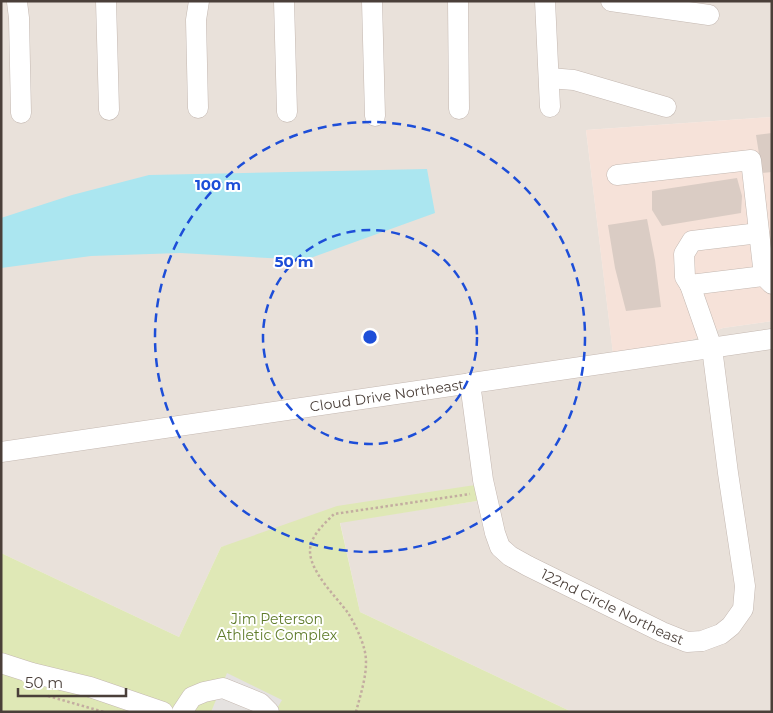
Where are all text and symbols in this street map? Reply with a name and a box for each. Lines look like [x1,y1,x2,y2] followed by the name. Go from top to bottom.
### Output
[195,175,241,194] text: 100 m
[274,252,314,271] text: 50 m
[361,328,379,346] centre of rings
[309,375,466,416] street label: Cloud Drive Northeast
[538,565,687,649] street label: 122nd Circle Northeast
[217,610,338,644] park label: Jim Peterson Athletic Complex
[18,666,125,698] scale bar
[25,673,63,692] text: 50 m

